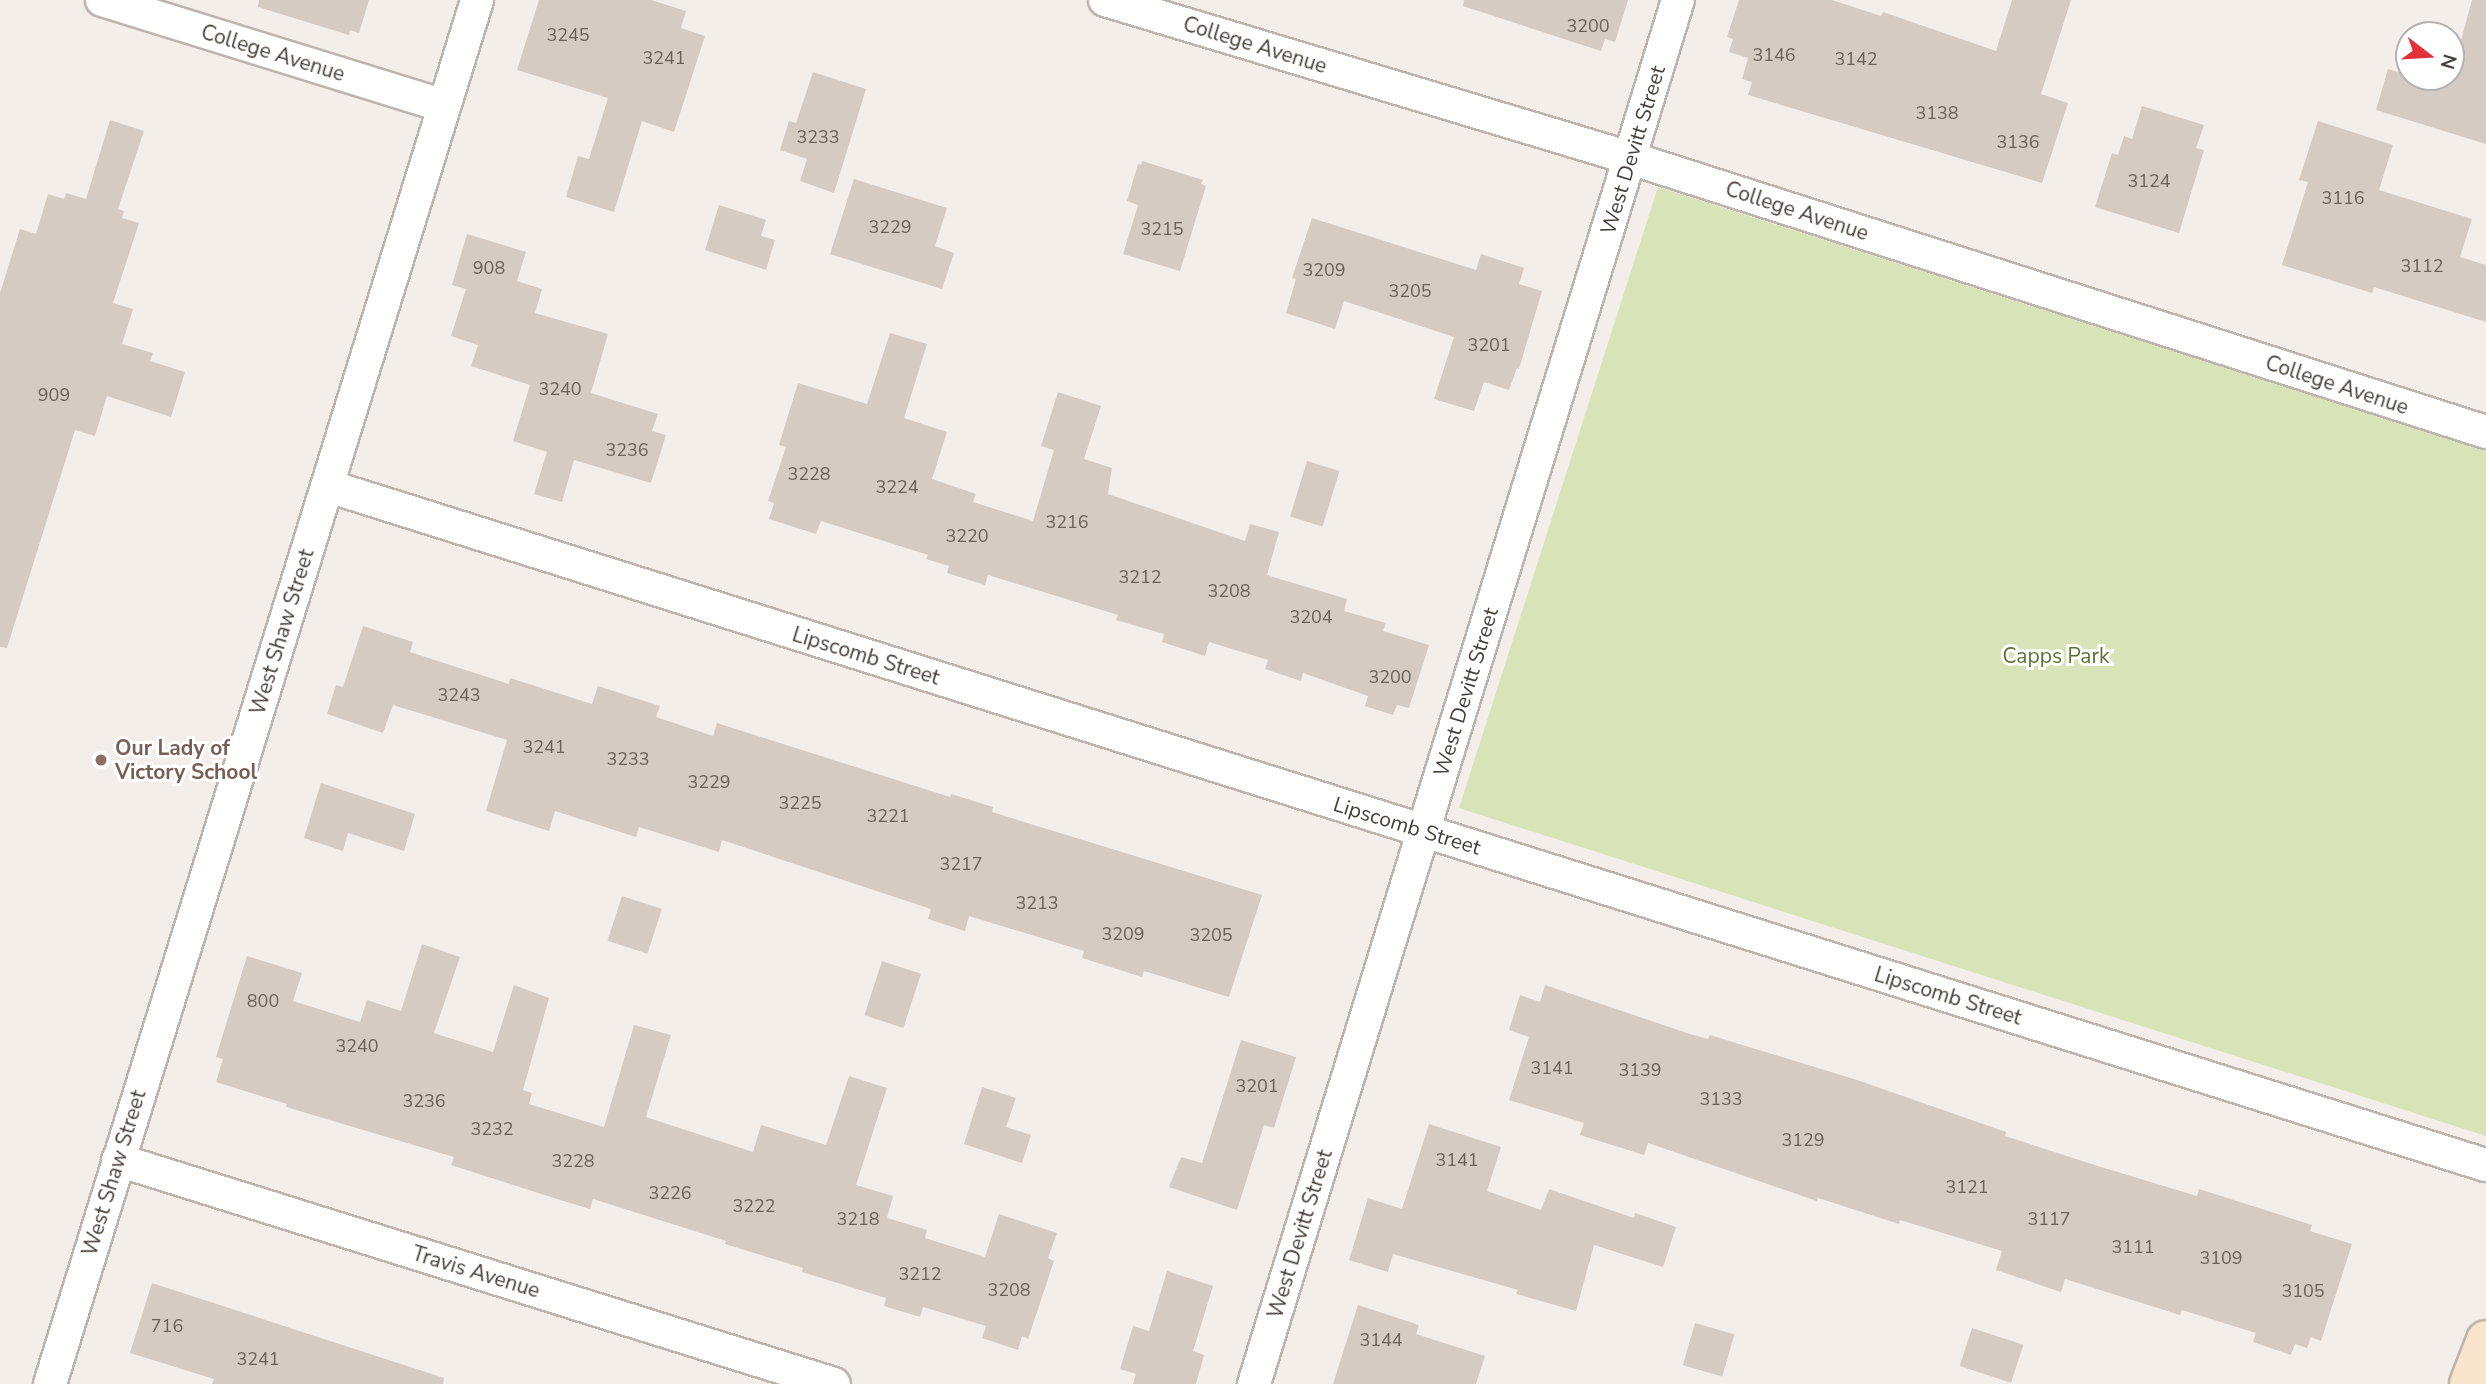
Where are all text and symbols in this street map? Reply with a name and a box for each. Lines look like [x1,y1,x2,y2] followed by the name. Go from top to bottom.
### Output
[1180,11,1330,79] street label: College Avenue
[1566,15,1610,37] house number: 3200
[198,19,348,87] street label: College Avenue
[2395,21,2465,91] north arrow
[546,24,590,46] house number: 3245
[1752,44,1796,66] house number: 3146
[642,47,686,69] house number: 3241
[1834,48,1878,70] house number: 3142
[2434,51,2463,72] text: N
[1595,63,1671,237] street label: West Devitt Street
[1915,102,1959,124] house number: 3138
[796,126,840,148] house number: 3233
[1996,131,2040,153] house number: 3136
[2127,170,2171,192] house number: 3124
[1722,176,1872,246] street label: College Avenue
[2321,187,2365,209] house number: 3116
[868,216,912,238] house number: 3229
[1140,218,1184,240] house number: 3215
[2400,255,2444,277] house number: 3112
[473,257,505,279] house number: 908
[1302,259,1346,281] house number: 3209
[1388,280,1432,302] house number: 3205
[1467,334,1511,356] house number: 3201
[2262,350,2412,420] street label: College Avenue
[538,378,582,400] house number: 3240
[38,384,70,406] house number: 909
[605,439,649,461] house number: 3236
[787,463,831,485] house number: 3228
[875,476,919,498] house number: 3224
[1045,511,1089,533] house number: 3216
[945,525,989,547] house number: 3220
[245,546,319,718] street label: West Shaw Street
[1118,566,1162,588] house number: 3212
[1207,580,1251,602] house number: 3208
[1428,605,1504,779] street label: West Devitt Street
[1289,606,1333,628] house number: 3204
[789,622,943,690] street label: Lipscomb Street
[2003,643,2109,669] park label: Capps Park
[1368,666,1412,688] house number: 3200
[437,684,481,706] house number: 3243
[115,735,257,785] place label: Our Lady of Victory School
[522,736,566,758] house number: 3241
[606,748,650,770] house number: 3233
[93,752,109,768] marker: Our Lady of Victory School
[687,771,731,793] house number: 3229
[778,792,822,814] house number: 3225
[1330,792,1484,860] street label: Lipscomb Street
[866,805,910,827] house number: 3221
[939,853,983,875] house number: 3217
[1015,892,1059,914] house number: 3213
[1101,923,1145,945] house number: 3209
[1189,924,1233,946] house number: 3205
[1871,962,2025,1030] street label: Lipscomb Street
[247,990,279,1012] house number: 800
[335,1035,379,1057] house number: 3240
[1530,1057,1574,1079] house number: 3141
[1618,1059,1662,1081] house number: 3139
[1235,1075,1279,1097] house number: 3201
[77,1087,151,1259] street label: West Shaw Street
[1699,1088,1743,1110] house number: 3133
[402,1090,446,1112] house number: 3236
[470,1118,514,1140] house number: 3232
[1781,1129,1825,1151] house number: 3129
[1262,1147,1338,1321] street label: West Devitt Street
[1435,1149,1479,1171] house number: 3141
[551,1150,595,1172] house number: 3228
[1945,1176,1989,1198] house number: 3121
[648,1182,692,1204] house number: 3226
[732,1195,776,1217] house number: 3222
[836,1208,880,1230] house number: 3218
[2027,1208,2071,1230] house number: 3117
[2111,1236,2155,1258] house number: 3111
[409,1241,543,1303] street label: Travis Avenue
[2199,1247,2243,1269] house number: 3109
[898,1263,942,1285] house number: 3212
[987,1279,1031,1301] house number: 3208
[2281,1280,2325,1302] house number: 3105
[151,1315,183,1337] house number: 716
[1359,1329,1403,1351] house number: 3144
[236,1348,280,1370] house number: 3241

